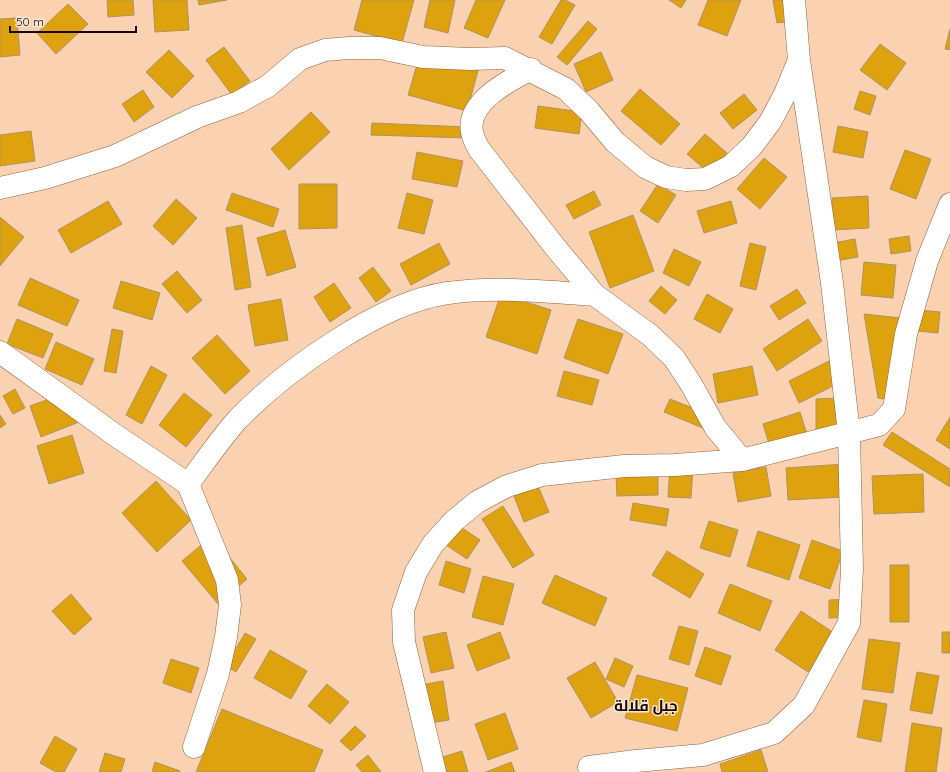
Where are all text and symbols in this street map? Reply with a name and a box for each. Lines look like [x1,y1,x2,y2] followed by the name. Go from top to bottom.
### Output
[10,8,136,34] scale bar
[16,14,44,29] text: 50 m
[614,696,678,715] district label: جبل قلالة

